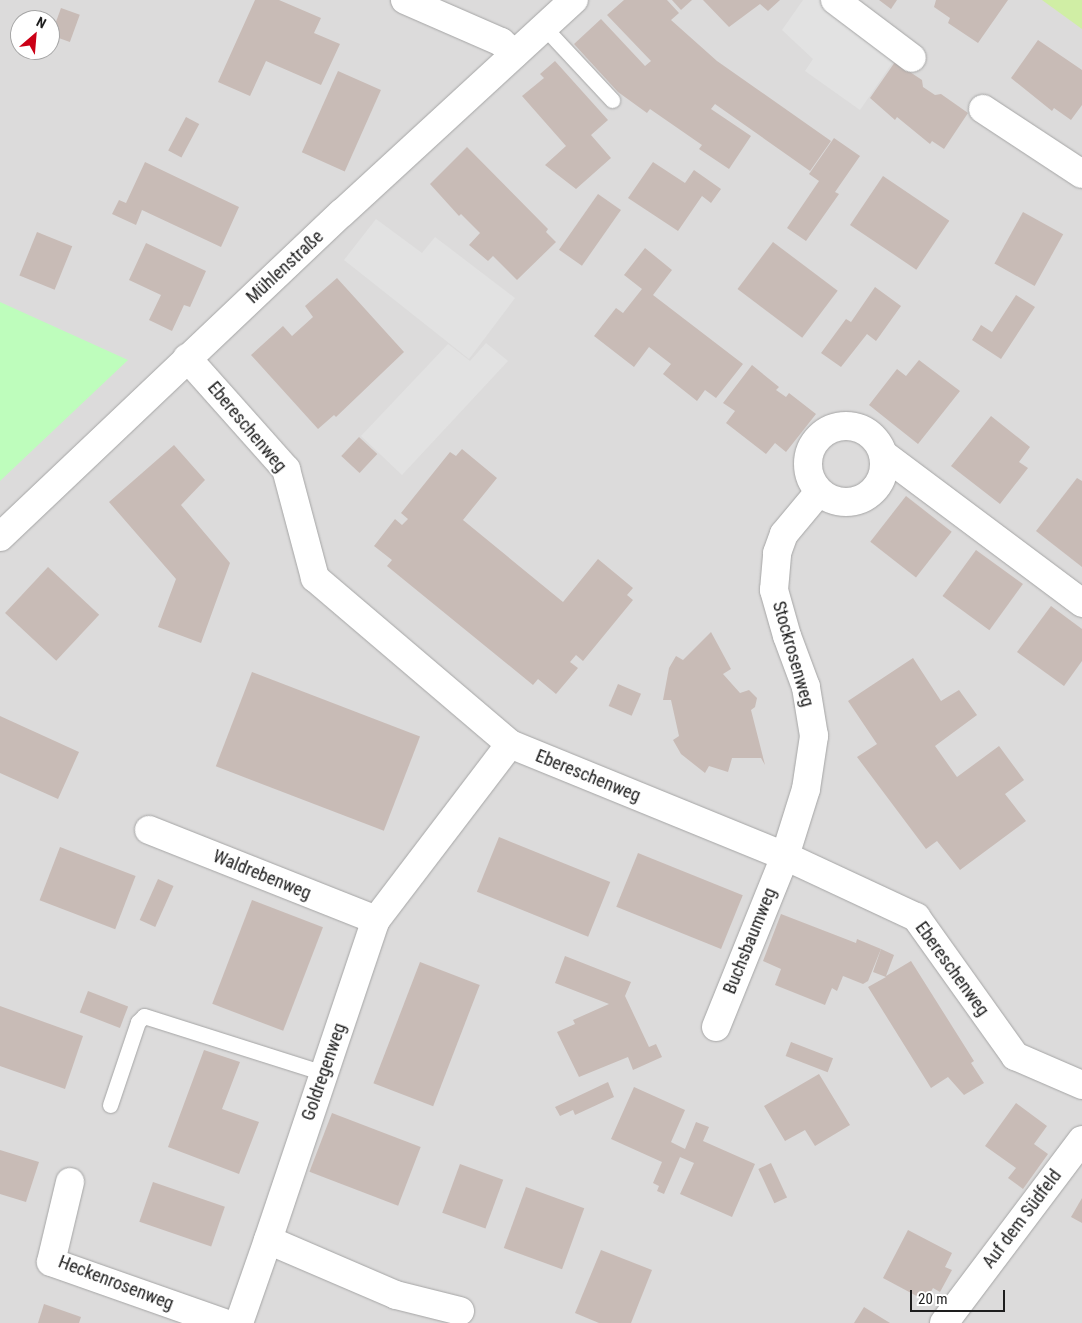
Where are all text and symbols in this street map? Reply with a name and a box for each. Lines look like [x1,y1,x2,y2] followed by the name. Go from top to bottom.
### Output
[10,10,60,60] north arrow
[34,13,49,32] text: N
[242,226,328,308] street label: Mühlenstraße
[203,377,291,477] street label: Ebereschenweg
[768,599,818,709] street label: Stockrosenweg
[532,745,644,807] street label: Ebereschenweg
[210,846,314,904] street label: Waldrebenweg
[719,885,781,997] street label: Buchsbaumweg
[911,918,993,1020] street label: Ebereschenweg
[297,1020,351,1124] street label: Goldregenweg
[978,1165,1066,1273] street label: Auf dem Südfeld
[55,1251,177,1315] street label: Heckenrosenweg
[912,1280,1007,1312] scale bar
[918,1290,948,1308] text: 20 m

